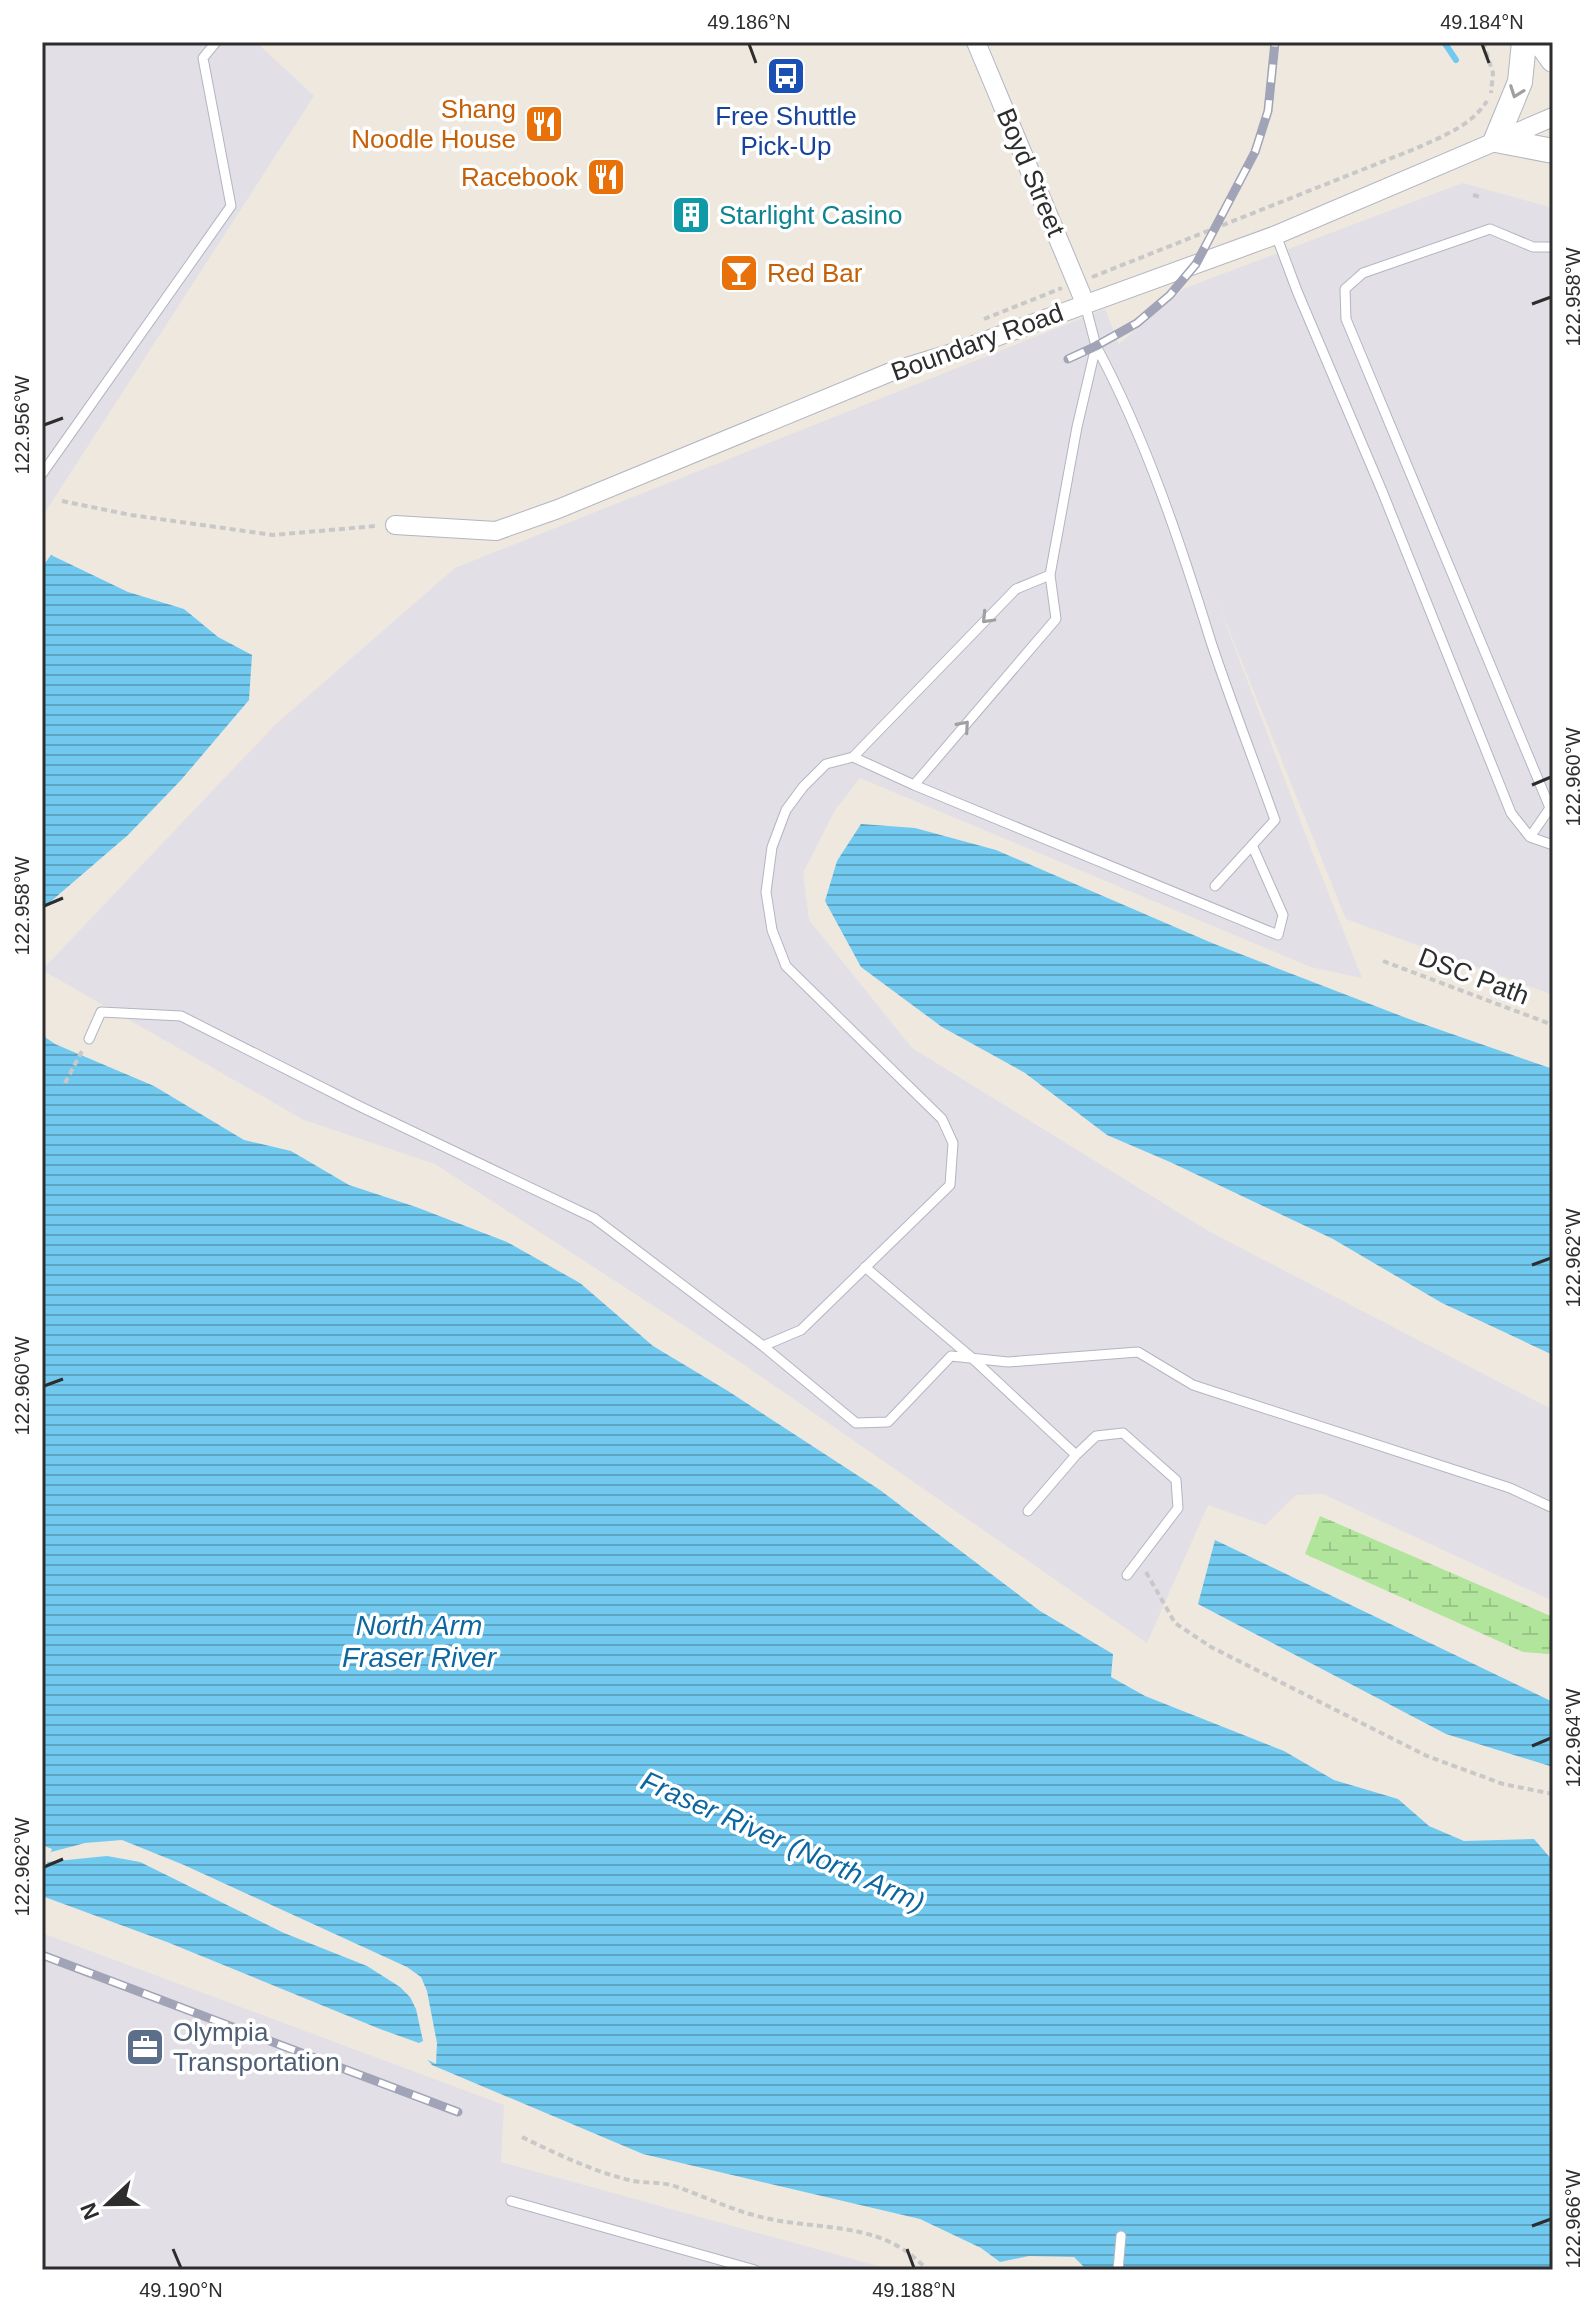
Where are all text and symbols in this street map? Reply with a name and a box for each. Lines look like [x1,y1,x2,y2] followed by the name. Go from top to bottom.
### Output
[707,11,791,33] text: 49.186°N
[1440,11,1524,33] text: 49.184°N
[765,55,807,97] bus stop icon: Free Shuttle Pick-Up
[1509,84,1525,98] one-way arrow
[351,94,516,154] place label: Shang Noodle House
[715,101,857,161] place label: Free Shuttle Pick-Up
[523,103,565,145] restaurant icon: Shang Noodle House
[991,104,1072,241] street label: Boyd Street
[585,156,627,198] restaurant icon: Racebook
[461,162,579,192] place label: Racebook
[670,194,712,236] building icon: Starlight Casino
[719,200,903,230] place label: Starlight Casino
[1562,247,1584,347] text: 122.958°W
[718,252,760,294] bar icon: Red Bar
[767,258,863,288] place label: Red Bar
[887,297,1067,387] street label: Boundary Road
[11,375,33,475] text: 122.956°W
[982,609,996,623] one-way arrow
[954,720,969,735] one-way arrow
[1562,727,1584,827] text: 122.960°W
[11,856,33,956] text: 122.958°W
[1415,941,1533,1011] street label: DSC Path
[1562,1208,1584,1308] text: 122.962°W
[11,1336,33,1436] text: 122.960°W
[342,1610,498,1673] water label: North Arm Fraser River
[1562,1688,1584,1788] text: 122.964°W
[636,1765,929,1918] water label: Fraser River (North Arm)
[11,1817,33,1917] text: 122.962°W
[173,2017,340,2077] place label: Olympia Transportation
[124,2026,166,2068] office icon: Olympia Transportation
[68,2164,148,2244] north arrow
[1562,2169,1584,2269] text: 122.966°W
[75,2199,104,2223] text: N
[139,2279,223,2301] text: 49.190°N
[872,2279,956,2301] text: 49.188°N

